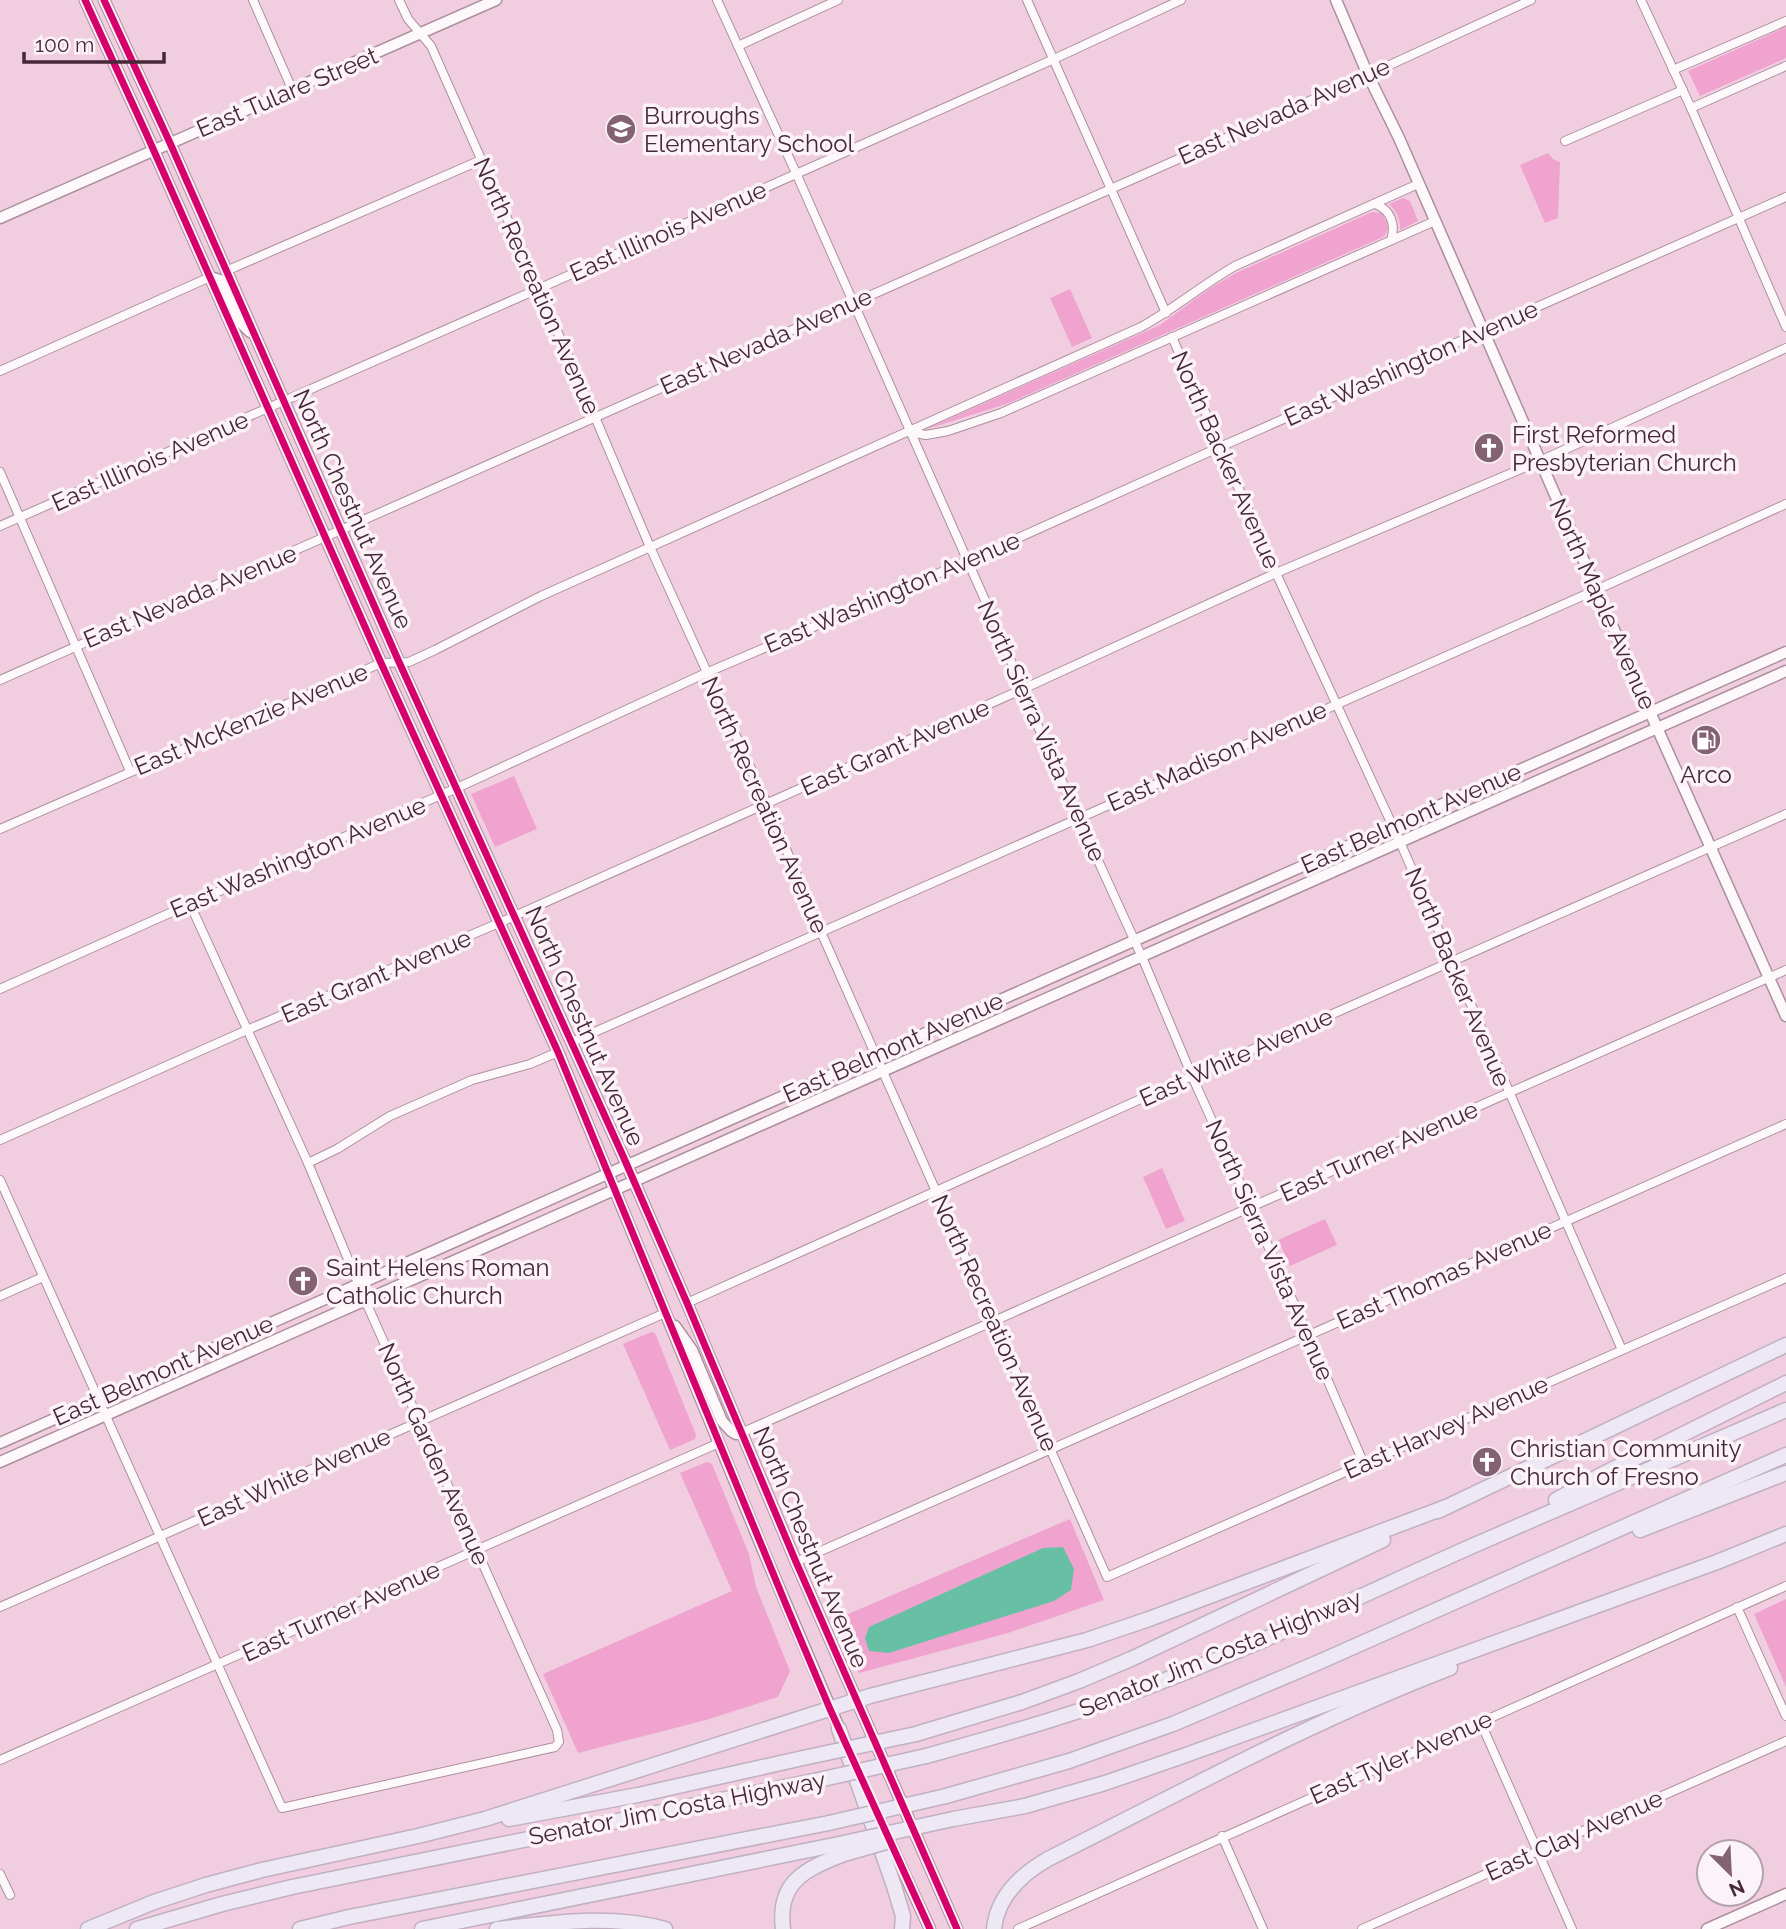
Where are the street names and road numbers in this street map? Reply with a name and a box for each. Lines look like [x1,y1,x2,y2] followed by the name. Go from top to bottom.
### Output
[192,41,382,143] street label: East Tulare Street
[1174,51,1394,171] street label: East Nevada Avenue
[467,153,607,419] street label: North Recreation Avenue
[565,175,771,287] street label: East Illinois Avenue
[656,281,876,401] street label: East Nevada Avenue
[1280,294,1542,432] street label: East Washington Avenue
[1165,347,1287,573] street label: North Backer Avenue
[287,385,419,633] street label: North Chestnut Avenue
[47,405,253,517] street label: East Illinois Avenue
[1543,494,1663,714] street label: North Maple Avenue
[760,525,1024,659] street label: East Washington Avenue
[79,538,301,654] street label: East Nevada Avenue
[971,596,1113,866] street label: North Sierra Vista Avenue
[130,657,372,781] street label: East McKenzie Avenue
[695,672,835,938] street label: North Recreation Avenue
[796,692,994,802] street label: East Grant Avenue
[1103,695,1331,817] street label: East Madison Avenue
[1296,756,1526,880] street label: East Belmont Avenue
[166,790,430,924] street label: East Washington Avenue
[1399,863,1517,1091] street label: North Backer Avenue
[519,902,651,1150] street label: North Chestnut Avenue
[277,923,475,1029] street label: East Grant Avenue
[778,985,1008,1109] street label: East Belmont Avenue
[1135,1001,1337,1113] street label: East White Avenue
[1276,1094,1482,1208] street label: East Turner Avenue
[1199,1115,1341,1385] street label: North Sierra Vista Avenue
[925,1190,1065,1456] street label: North Recreation Avenue
[1332,1215,1556,1335] street label: East Thomas Avenue
[48,1308,278,1432] street label: East Belmont Avenue
[372,1338,496,1570] street label: North Garden Avenue
[1339,1369,1553,1485] street label: East Harvey Avenue
[193,1421,395,1533] street label: East White Avenue
[747,1422,875,1672] street label: North Chestnut Avenue
[238,1554,444,1668] street label: East Turner Avenue
[1075,1583,1365,1723] street label: Senator Jim Costa Highway
[1305,1704,1497,1810] street label: East Tyler Avenue
[526,1765,828,1851] street label: Senator Jim Costa Highway
[1481,1783,1667,1887] street label: East Clay Avenue

